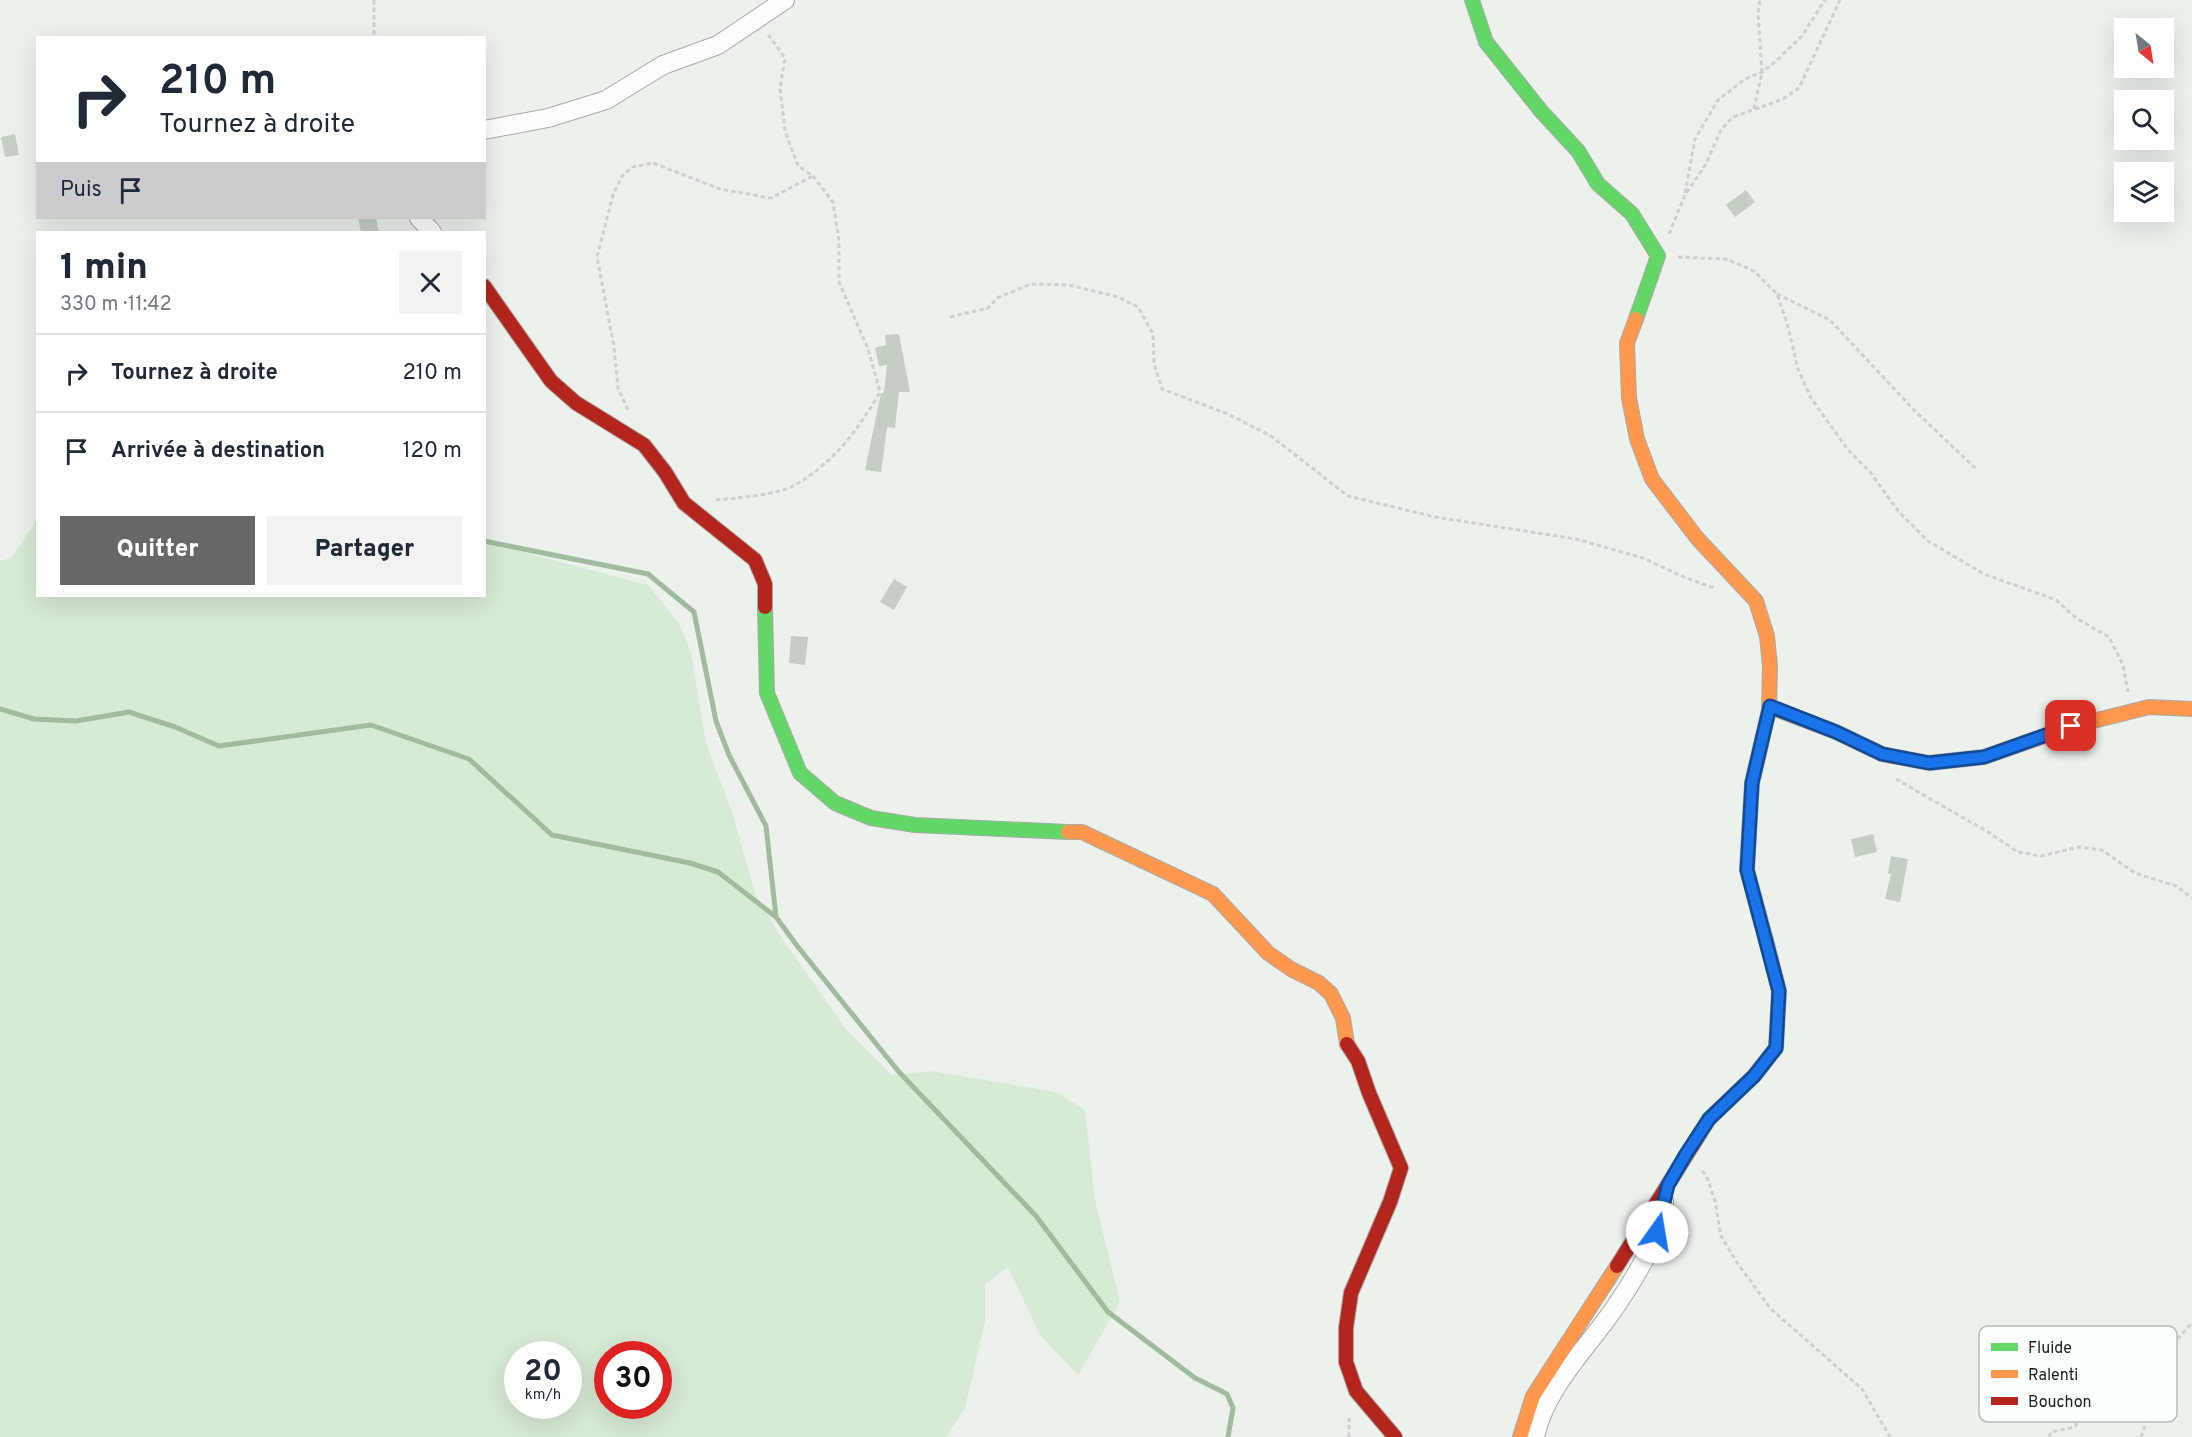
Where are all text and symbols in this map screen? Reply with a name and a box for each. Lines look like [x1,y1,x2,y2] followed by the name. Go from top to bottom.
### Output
[2114,18,2174,78] north arrow
[2114,18,2174,222] map controls
[159,56,276,109] text: 210 m
[60,60,138,138] icon: right
[2114,90,2174,150] button: search
[159,108,355,142] text: Tournez à droite
[2114,162,2174,222] button: layers
[114,174,147,207] icon: arrive
[60,177,102,204] text: Puis
[60,246,148,292] text: 1 min
[399,251,462,314] button: close
[60,292,172,318] text: 330 m · 11:42
[60,357,93,390] icon: right
[111,360,278,387] text: Tournez à droite
[402,360,462,387] text: 210 m
[60,435,93,468] icon: arrive
[111,438,325,465] text: Arrivée à destination
[402,438,462,465] text: 120 m
[60,516,255,585] button: Quitter
[267,516,462,585] button: Partager
[2045,700,2096,751] pin
[2054,709,2087,742] icon: arrive
[1625,1200,1689,1264] position arrow
[1979,1326,2177,1422] legend
[2028,1339,2072,1359] text: Fluide
[594,1341,672,1419] speed limit sign: 30
[524,1354,562,1391] text: 20
[2028,1366,2078,1386] text: Ralenti
[525,1386,561,1405] text: km/h
[2028,1393,2092,1413] text: Bouchon

